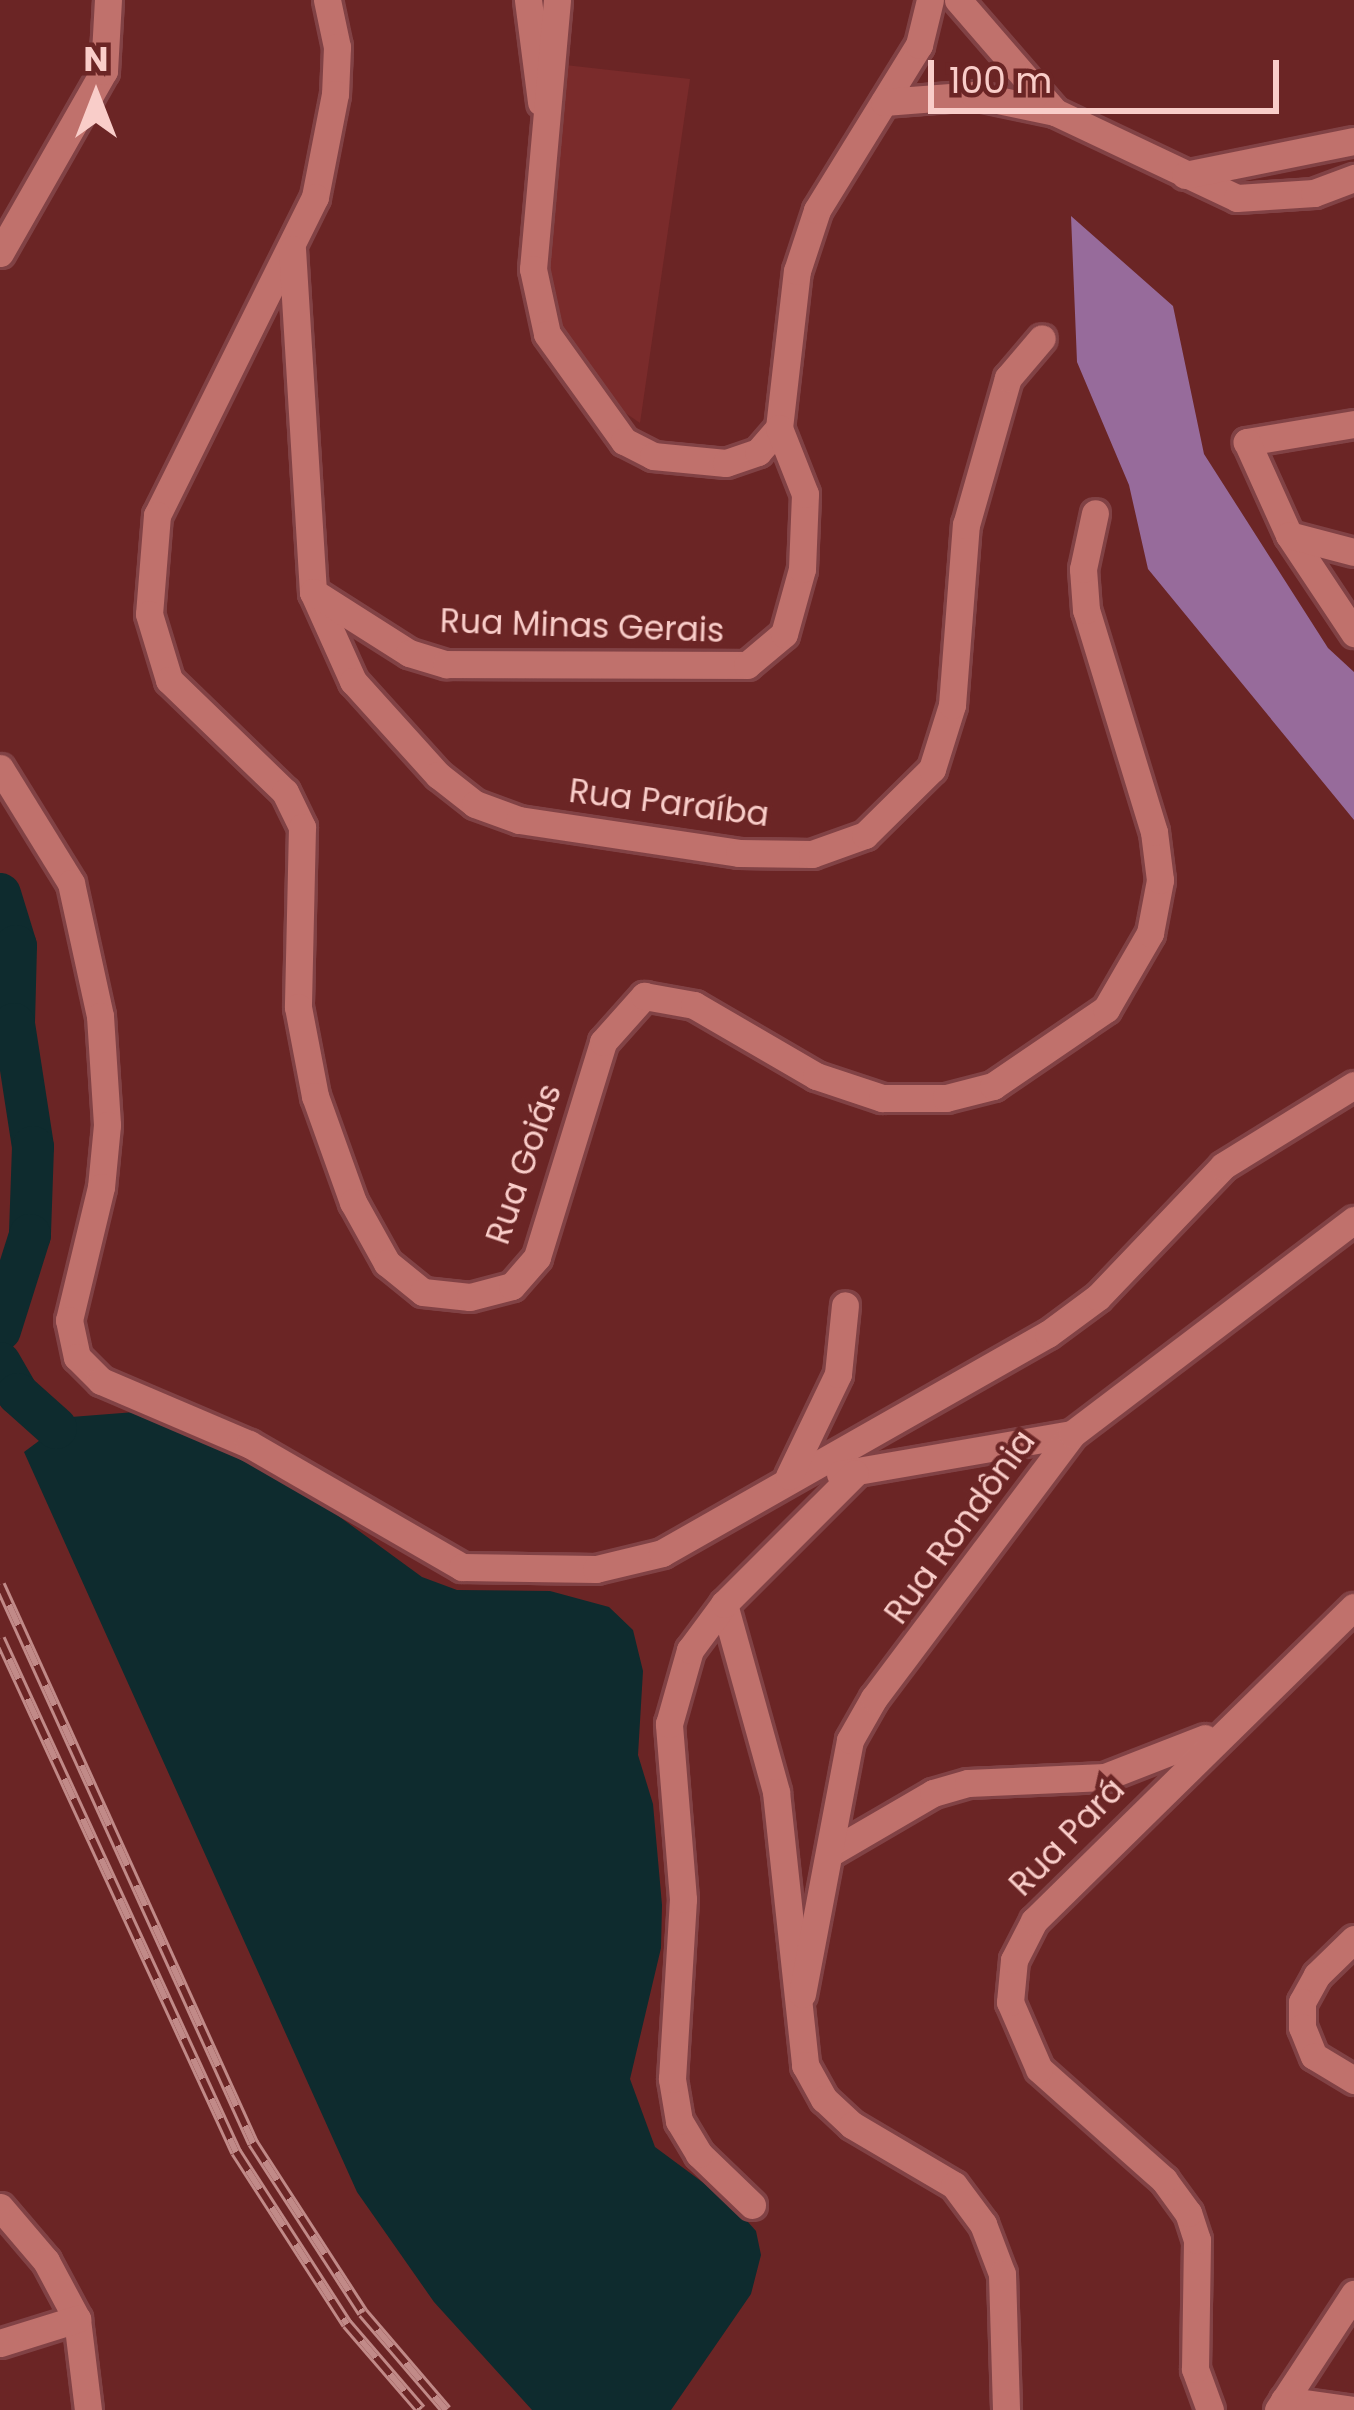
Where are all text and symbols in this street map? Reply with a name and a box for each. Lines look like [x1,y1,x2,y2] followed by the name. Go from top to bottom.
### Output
[36,36,156,156] north arrow
[84,36,108,83] text: N
[934,36,1285,110] scale bar
[949,55,1052,106] text: 100 m
[439,601,725,651] street label: Rua Minas Gerais
[567,771,771,835] street label: Rua Paraíba
[478,1079,570,1249] street label: Rua Goiás
[877,1422,1043,1632] street label: Rua Rondônia
[1001,1770,1133,1904] street label: Rua Pará

